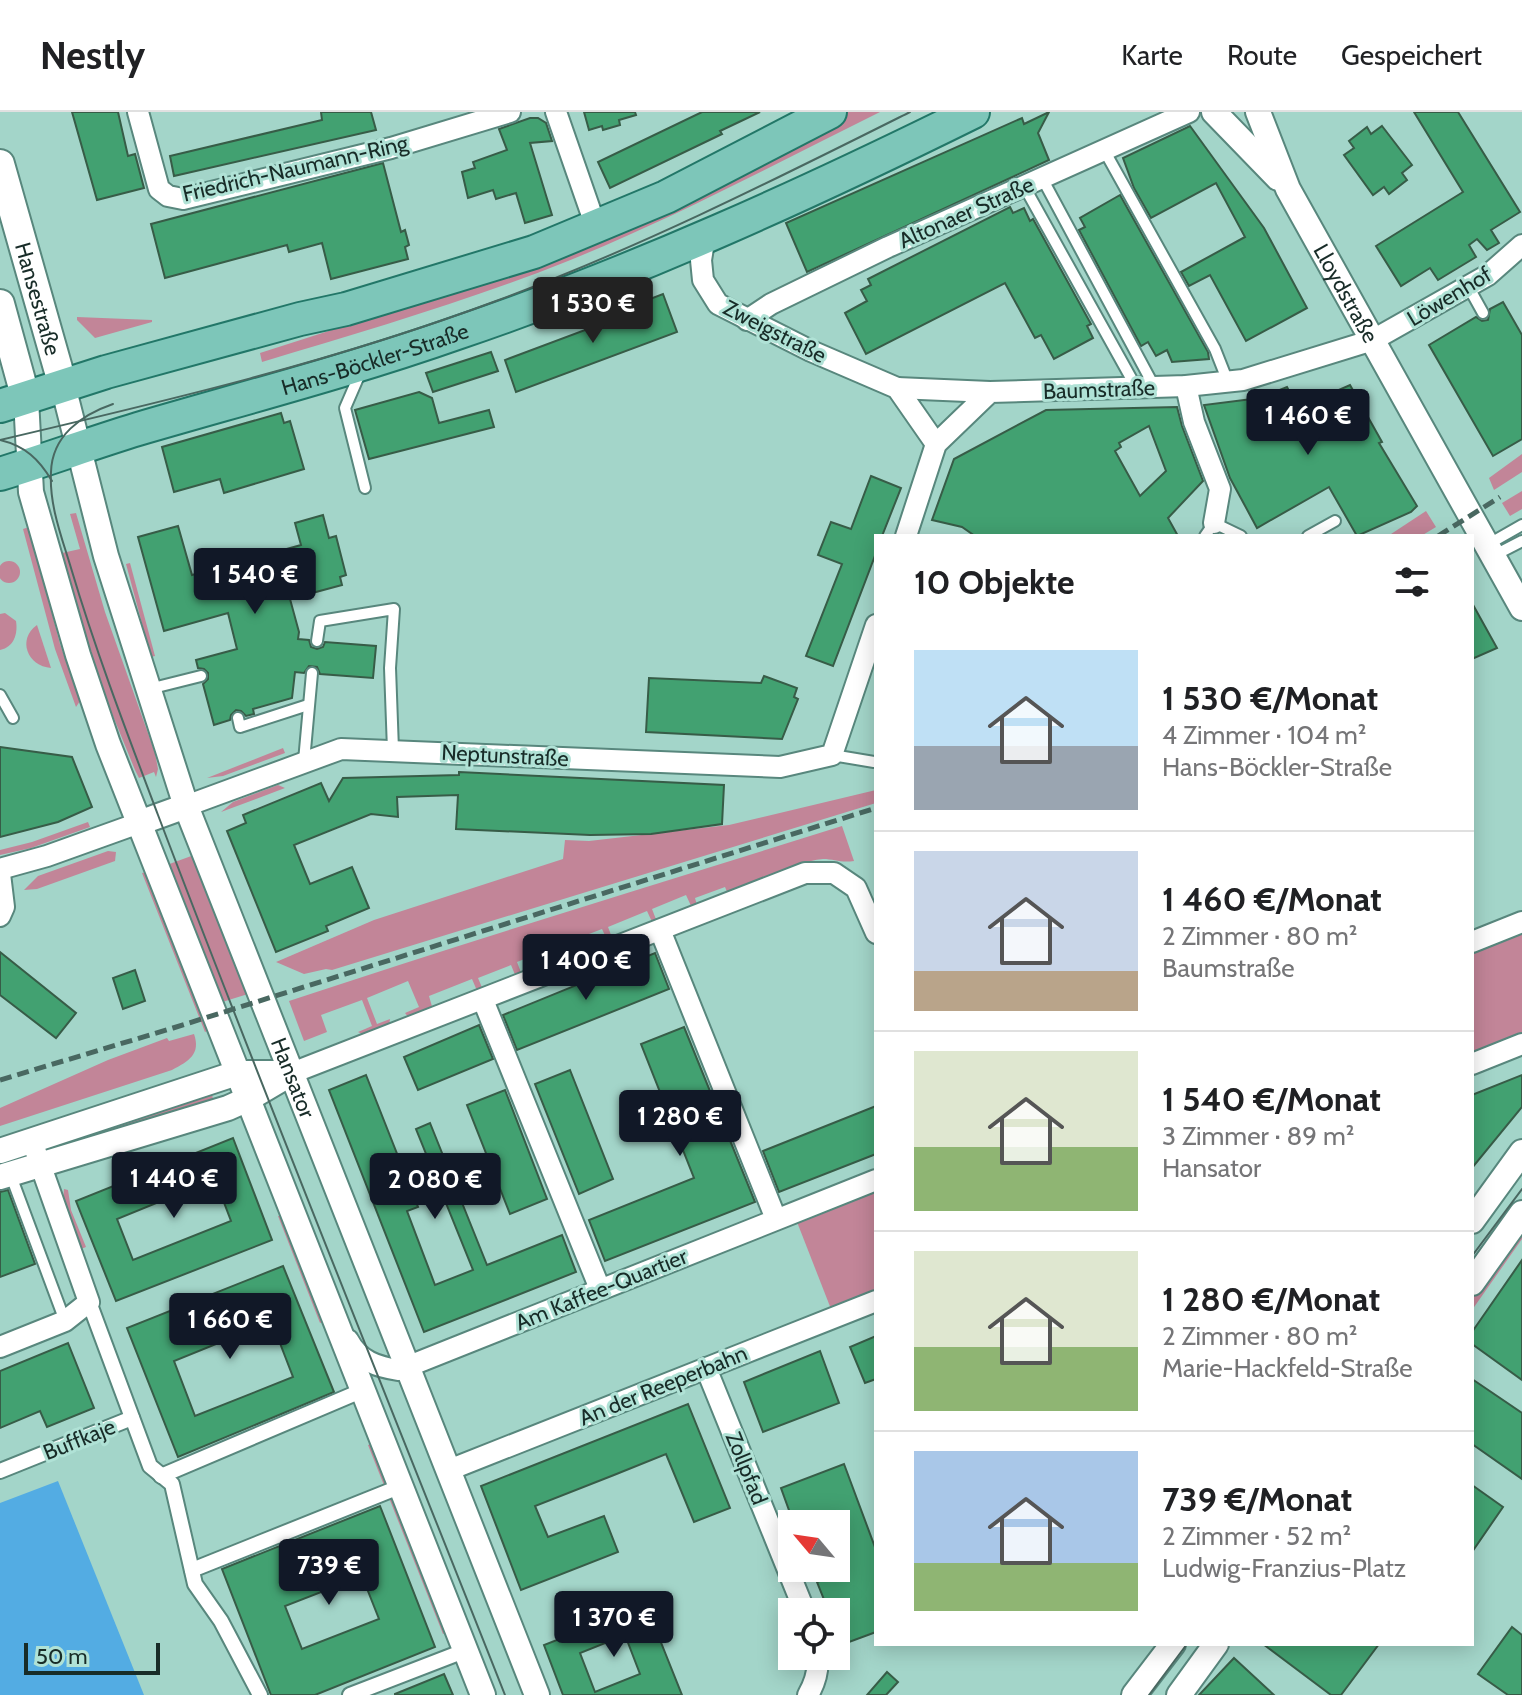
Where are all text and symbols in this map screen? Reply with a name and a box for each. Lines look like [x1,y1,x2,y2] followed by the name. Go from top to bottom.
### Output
[40,32,145,79] text: Nestly
[1121,38,1183,72] text: Karte
[1227,38,1297,72] text: Route
[1341,38,1482,72] text: Gespeichert
[180,129,412,208] street label: Friedrich-Naumann-Ring
[894,171,1038,254] street label: Altonaer Straße
[9,239,67,358] street label: Hansestraße
[1307,239,1384,348] street label: Lloydstraße
[1402,261,1496,332] street label: Löwenhof
[519,277,667,345] pin: 1 530 €
[551,287,635,319] text: 1 530 €
[719,294,831,369] street label: Zweigstraße
[278,317,472,401] street label: Hans-Böckler-Straße
[1042,374,1156,405] street label: Baumstraße
[1234,389,1382,457] pin: 1 460 €
[1264,399,1352,431] text: 1 460 €
[181,548,329,616] pin: 1 540 €
[212,558,298,590] text: 1 540 €
[1390,560,1434,604] icon: filters
[914,561,1075,603] text: 10 Objekte
[1162,677,1378,719] text: 1 530 €/Monat
[978,682,1074,778] icon: home
[1162,719,1366,751] text: 4 Zimmer · 104 m²
[441,739,569,772] street label: Neptunstraße
[1162,751,1392,783] text: Hans-Böckler-Straße
[1162,878,1382,920] text: 1 460 €/Monat
[978,883,1074,979] icon: home
[1162,920,1357,952] text: 2 Zimmer · 80 m²
[512,934,660,1002] pin: 1 400 €
[541,944,631,976] text: 1 400 €
[1162,952,1295,984] text: Baumstraße
[265,1034,321,1122] street label: Hansator
[1162,1078,1381,1120] text: 1 540 €/Monat
[978,1083,1074,1179] icon: home
[606,1090,754,1158] pin: 1 280 €
[637,1100,723,1132] text: 1 280 €
[1162,1120,1354,1152] text: 3 Zimmer · 89 m²
[100,1152,248,1220] pin: 1 440 €
[1162,1152,1261,1184] text: Hansator
[361,1153,509,1221] pin: 2 080 €
[130,1162,218,1194] text: 1 440 €
[388,1163,482,1195] text: 2 080 €
[511,1243,691,1336] street label: Am Kaffee-Quartier
[1162,1278,1380,1320] text: 1 280 €/Monat
[978,1283,1074,1379] icon: home
[156,1293,304,1361] pin: 1 660 €
[187,1303,273,1335] text: 1 660 €
[1162,1320,1357,1352] text: 2 Zimmer · 80 m²
[575,1339,751,1432] street label: An der Reeperbahn
[1162,1352,1413,1384] text: Marie-Hackfeld-Straße
[39,1413,119,1466] street label: Buffkaje
[720,1428,773,1508] street label: Zollpfad
[1162,1478,1352,1520] text: 739 €/Monat
[978,1483,1074,1579] icon: home
[778,1510,850,1582] north arrow
[778,1510,850,1670] map controls
[1162,1520,1351,1552] text: 2 Zimmer · 52 m²
[273,1539,385,1607] pin: 739 €
[297,1549,361,1581] text: 739 €
[1162,1552,1406,1584] text: Ludwig-Franzius-Platz
[540,1591,688,1659] pin: 1 370 €
[778,1598,850,1670] button: locate
[572,1601,656,1633] text: 1 370 €
[24,1639,160,1675] scale bar
[36,1643,88,1670] text: 50 m

